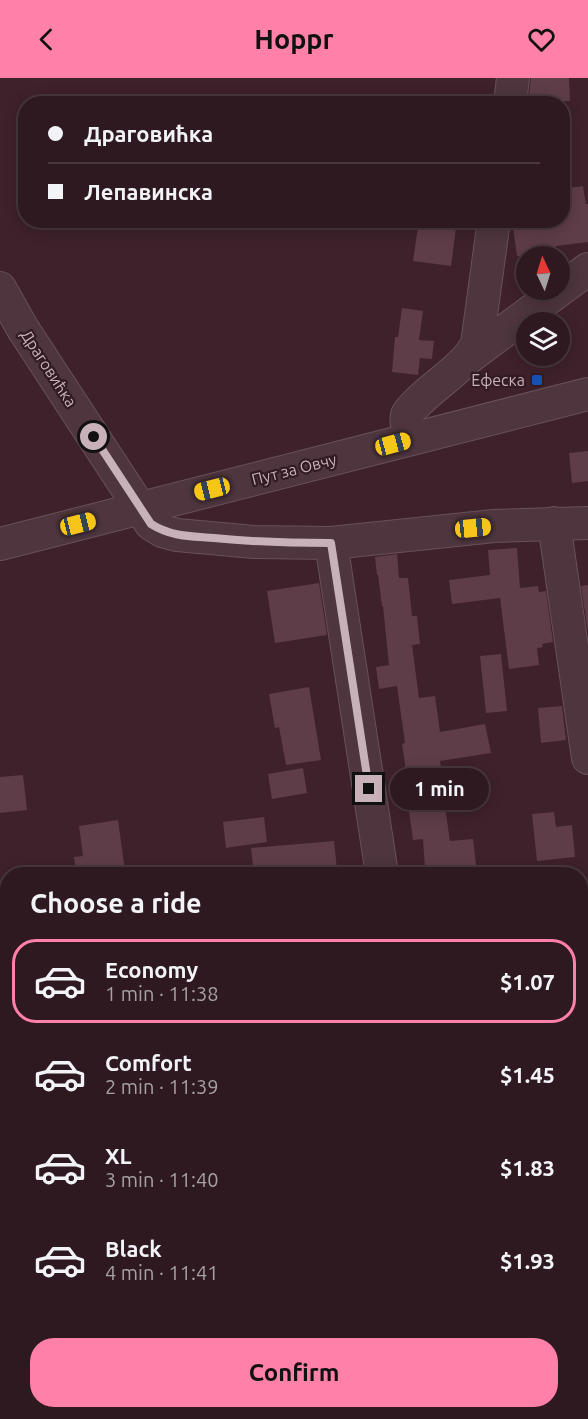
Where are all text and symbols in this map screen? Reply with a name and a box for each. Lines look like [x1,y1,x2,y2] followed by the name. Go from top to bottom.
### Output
[30,23,63,56] icon: back
[525,23,558,56] icon: heart
[254,24,334,54] text: Hoppr
[84,121,213,146] text: Драговићка
[84,179,213,204] text: Лепавинска
[516,246,570,300] north arrow
[516,246,570,366] map controls
[516,312,570,366] button: layers
[17,326,81,410] street label: Драговићка
[471,371,525,389] place label: Ефеска
[530,373,544,387] marker: Ефеска
[80,423,107,450] route start
[373,431,413,457] car
[250,450,339,488] street label: Пут за Овчу
[192,476,232,502] car
[58,511,98,537] car
[454,517,492,539] car
[390,768,489,810] callout: 1 min
[355,775,382,802] route end
[414,777,465,800] text: 1 min
[30,888,202,918] text: Choose a ride
[33,954,87,1008] icon: car
[105,957,198,982] text: Economy
[500,969,555,994] text: $1.07
[105,982,219,1005] text: 1 min · 11:38
[33,1047,87,1101] icon: car
[105,1050,192,1075] text: Comfort
[500,1062,555,1087] text: $1.45
[105,1075,219,1098] text: 2 min · 11:39
[33,1140,87,1194] icon: car
[105,1143,132,1168] text: XL
[500,1155,555,1180] text: $1.83
[105,1168,219,1191] text: 3 min · 11:40
[33,1233,87,1287] icon: car
[105,1236,162,1261] text: Black
[500,1248,555,1273] text: $1.93
[105,1261,219,1284] text: 4 min · 11:41
[30,1338,558,1407] button: Confirm

